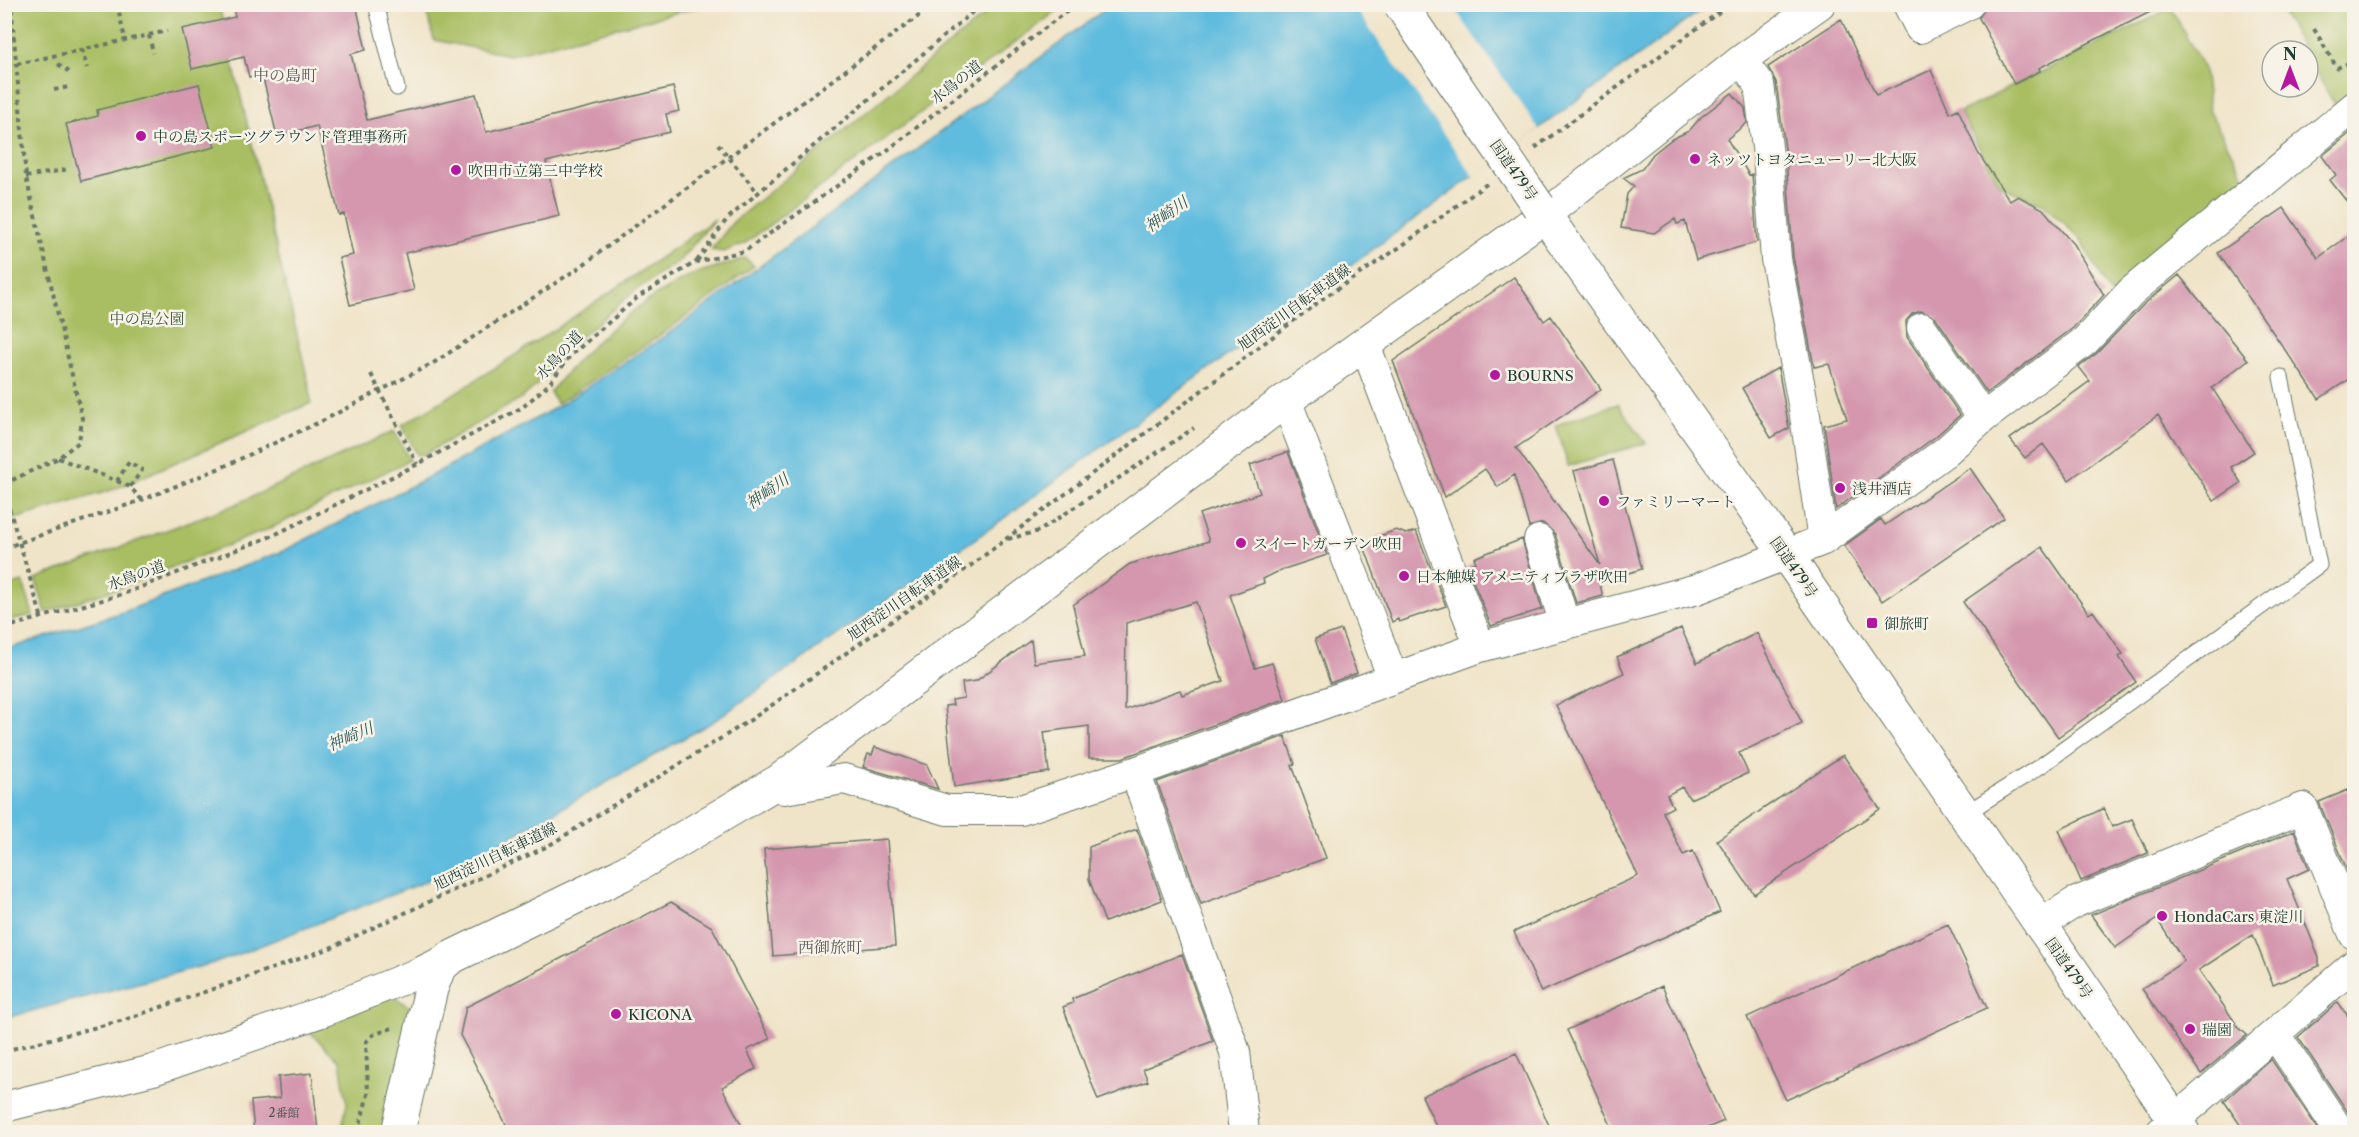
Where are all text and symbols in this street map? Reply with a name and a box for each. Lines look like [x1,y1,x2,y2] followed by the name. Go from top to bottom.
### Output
[2260,39,2320,99] north arrow
[2283,44,2297,64] text: N
[927,56,985,108] street label: 水鳥の道
[253,65,317,85] district label: 中の島町
[153,127,407,146] place label: 中の島スポーツグラウンド管理事務所
[134,129,148,143] marker: 中の島スポーツグラウンド管理事務所
[1486,136,1542,204] street label: 国道479号
[1707,150,1917,169] place label: ネッツトヨタニューリー北大阪
[1688,152,1702,166] marker: ネッツトヨタニューリー北大阪
[468,161,603,180] place label: 吹田市立第三中学校
[449,163,463,177] marker: 吹田市立第三中学校
[1141,191,1193,236] water label: 神崎川
[1234,260,1354,354] street label: 旭西淀川自転車道線
[109,309,185,328] park label: 中の島公園
[532,327,586,383] street label: 水鳥の道
[1507,366,1574,385] place label: BOURNS
[1488,368,1502,382] marker: BOURNS
[742,468,794,513] water label: 神崎川
[1852,479,1912,498] place label: 浅井酒店
[1833,481,1847,495] marker: 浅井酒店
[1616,492,1736,511] place label: ファミリーマート
[1597,494,1611,508] marker: ファミリーマート
[1766,533,1822,601] street label: 国道479号
[1253,534,1402,553] place label: スイートガーデン吹田
[1234,536,1248,550] marker: スイートガーデン吹田
[843,551,965,645] street label: 旭西淀川自転車道線
[105,556,167,594] street label: 水鳥の道
[1416,567,1628,586] place label: 日本触媒 アメニティプラザ吹田
[1397,569,1411,583] marker: 日本触媒 アメニティプラザ吹田
[1884,614,1929,633] place label: 御旅町
[1865,616,1879,630] marker: 御旅町
[324,717,378,755] water label: 神崎川
[430,818,560,894] street label: 旭西淀川自転車道線
[2174,907,2303,926] place label: HondaCars 東淀川
[2155,909,2169,923] marker: HondaCars 東淀川
[2041,934,2097,1002] street label: 国道479号
[798,937,862,957] district label: 西御旅町
[628,1005,693,1024] place label: KICONA
[609,1007,623,1021] marker: KICONA
[2202,1020,2232,1039] place label: 瑞園
[2183,1022,2197,1036] marker: 瑞園
[269,1105,299,1120] house number: 2番館

